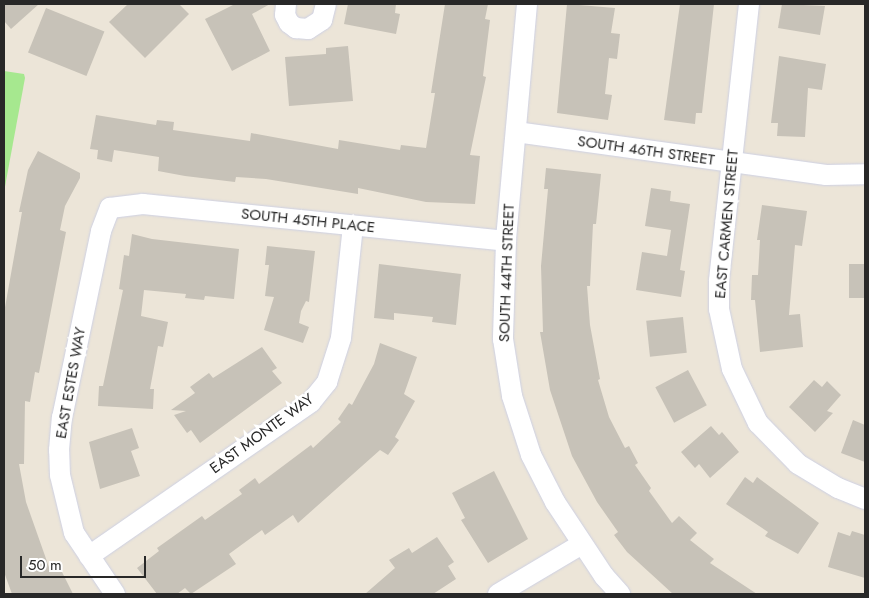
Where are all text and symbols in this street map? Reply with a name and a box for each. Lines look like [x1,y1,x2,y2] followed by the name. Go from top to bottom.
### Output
[576,132,716,170] street label: SOUTH 46TH STREET
[712,149,742,299] street label: EAST CARMEN STREET
[496,204,518,342] street label: SOUTH 44TH STREET
[240,205,376,237] street label: SOUTH 45TH PLACE
[52,326,90,440] street label: EAST ESTES WAY
[207,390,317,478] street label: EAST MONTE WAY
[22,546,149,578] scale bar
[28,554,62,576] text: 50 m

